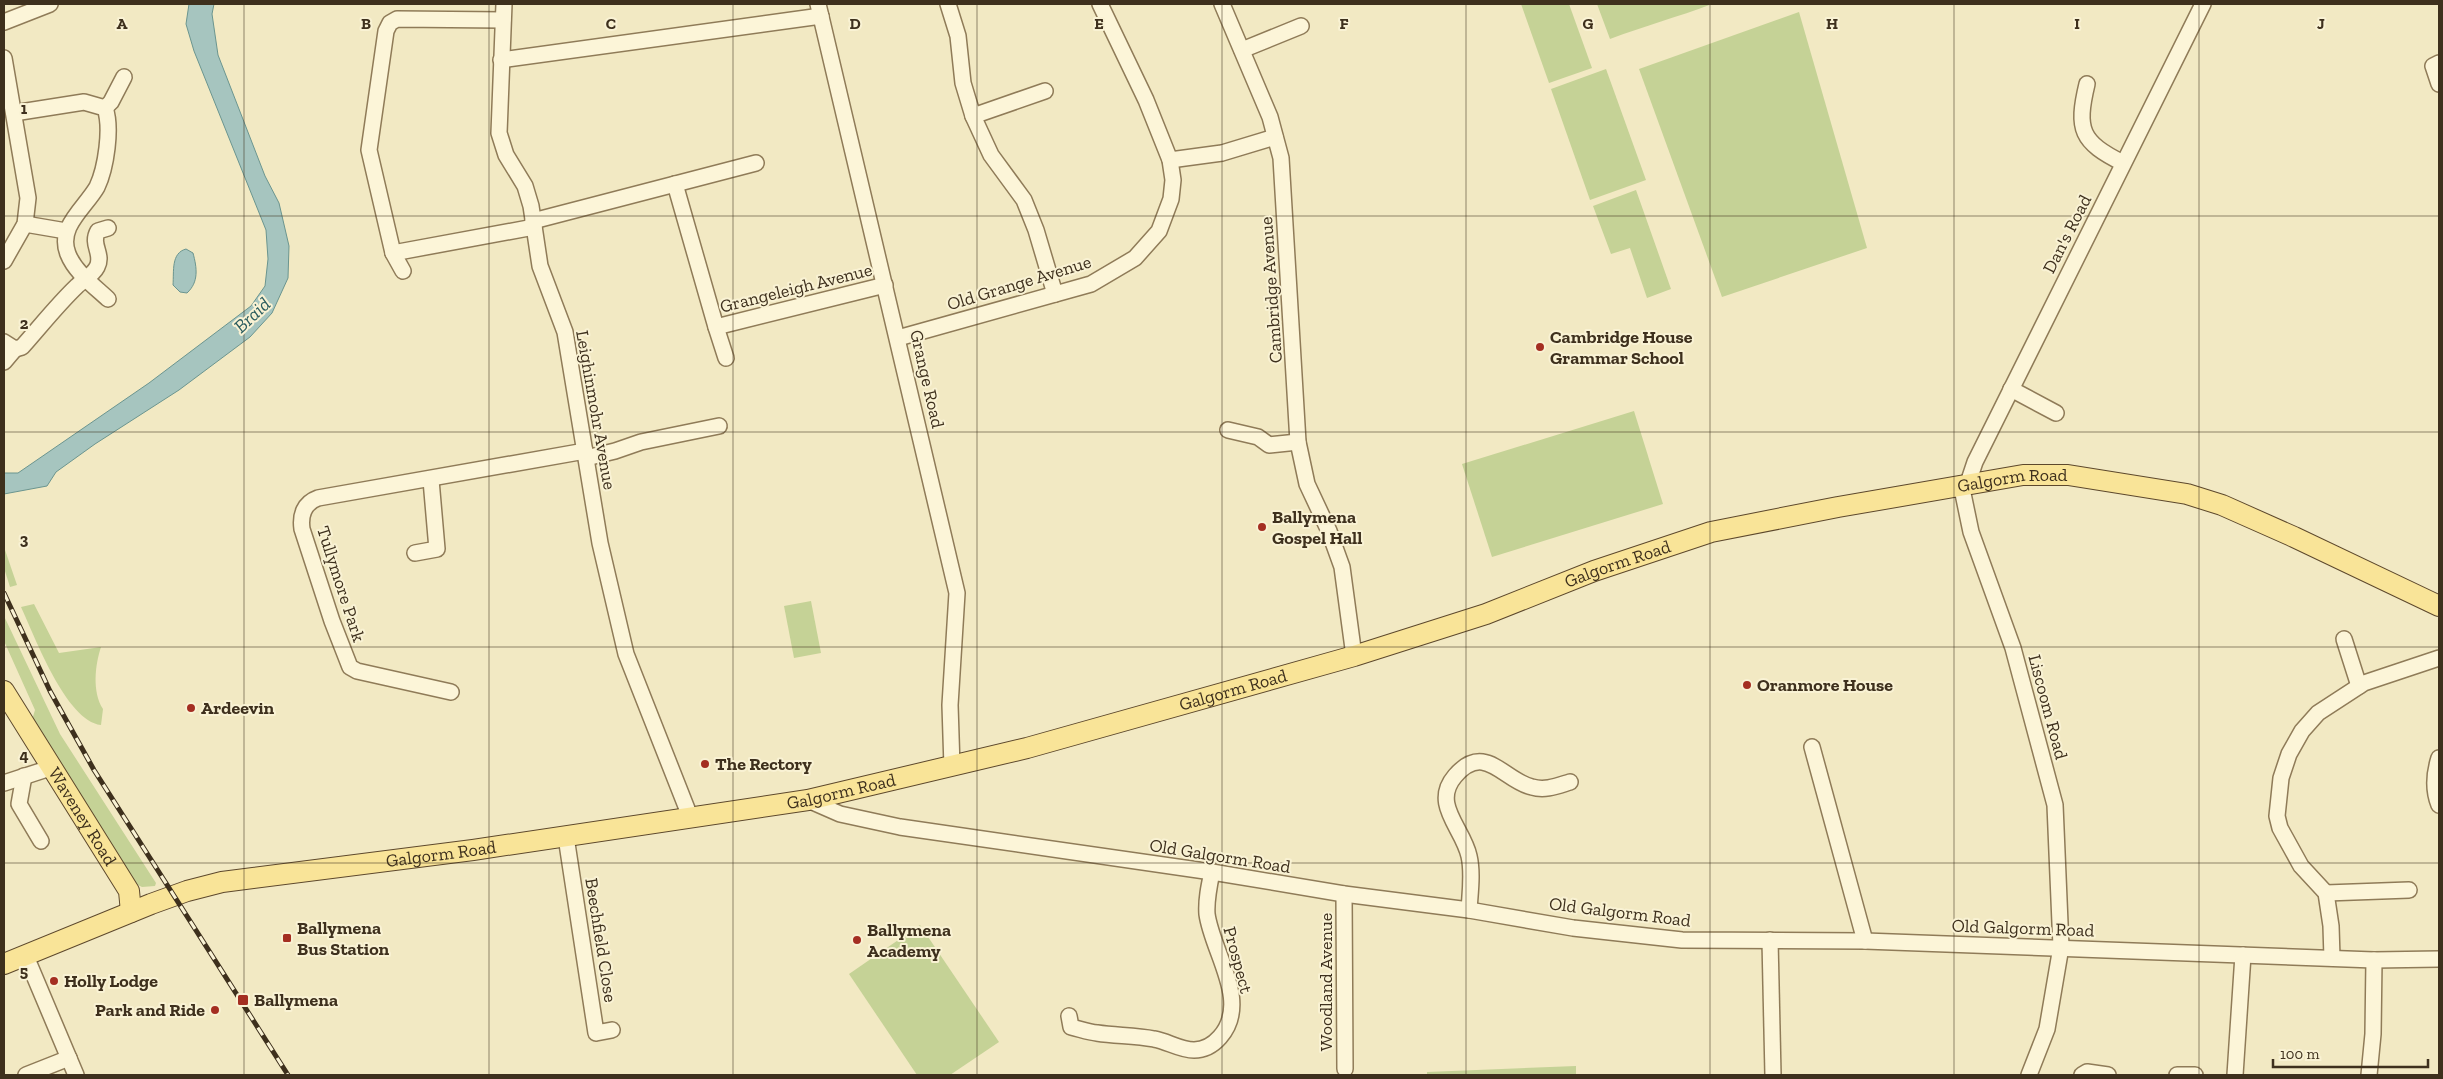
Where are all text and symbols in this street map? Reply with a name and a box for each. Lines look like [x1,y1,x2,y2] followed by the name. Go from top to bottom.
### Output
[117,14,128,33] text: A
[361,14,371,33] text: B
[606,14,616,33] text: C
[849,14,861,33] text: D
[1094,14,1104,33] text: E
[1339,14,1349,33] text: F
[1583,14,1594,33] text: G
[1826,14,1838,33] text: H
[2074,14,2080,33] text: I
[2317,14,2325,33] text: J
[21,99,28,118] text: 1
[2038,191,2096,277] street label: Dan's Road
[1255,216,1287,364] street label: Cambridge Avenue
[944,251,1094,315] street label: Old Grange Avenue
[718,258,874,318] street label: Grangeleigh Avenue
[229,292,275,338] water label: Braid
[20,314,29,333] text: 2
[1550,326,1693,369] place label: Cambridge House Grammar School
[905,328,949,430] street label: Grange Road
[571,329,621,491] street label: Leighinmohr Avenue
[1534,341,1546,353] marker: Cambridge House Grammar School
[1956,464,2068,497] street label: Galgorm Road
[1272,506,1362,549] place label: Ballymena Gospel Hall
[1256,521,1268,533] marker: Ballymena Gospel Hall
[312,523,370,645] street label: Tullymore Park
[20,530,29,549] text: 3
[1561,535,1673,593] street label: Galgorm Road
[2023,652,2073,762] street label: Liscoom Road
[1177,664,1289,716] street label: Galgorm Road
[1757,674,1893,696] place label: Oranmore House
[1741,679,1753,691] marker: Oranmore House
[201,697,275,719] place label: Ardeevin
[185,702,197,714] marker: Ardeevin
[19,746,29,765] text: 4
[715,753,812,775] place label: The Rectory
[699,758,711,770] marker: The Rectory
[43,763,121,870] street label: Waveney Road
[785,769,898,814] street label: Galgorm Road
[1148,834,1292,878] street label: Old Galgorm Road
[385,836,498,872] street label: Galgorm Road
[580,876,622,1004] street label: Beechfield Close
[1548,892,1692,932] street label: Old Galgorm Road
[1315,913,1337,1051] street label: Woodland Avenue
[1951,915,2095,941] street label: Old Galgorm Road
[297,917,390,960] place label: Ballymena Bus Station
[867,919,951,962] place label: Ballymena Academy
[1219,924,1258,996] street label: Prospect
[281,932,293,944] marker: Ballymena Bus Station
[851,934,863,946] marker: Ballymena Academy
[20,962,28,981] text: 5
[64,970,158,992] place label: Holly Lodge
[48,975,60,987] marker: Holly Lodge
[254,989,338,1011] place label: Ballymena
[236,993,250,1007] marker: Ballymena
[95,999,205,1021] place label: Park and Ride
[209,1004,221,1016] marker: Park and Ride
[2273,1036,2428,1068] scale bar
[2280,1045,2319,1063] text: 100 m

